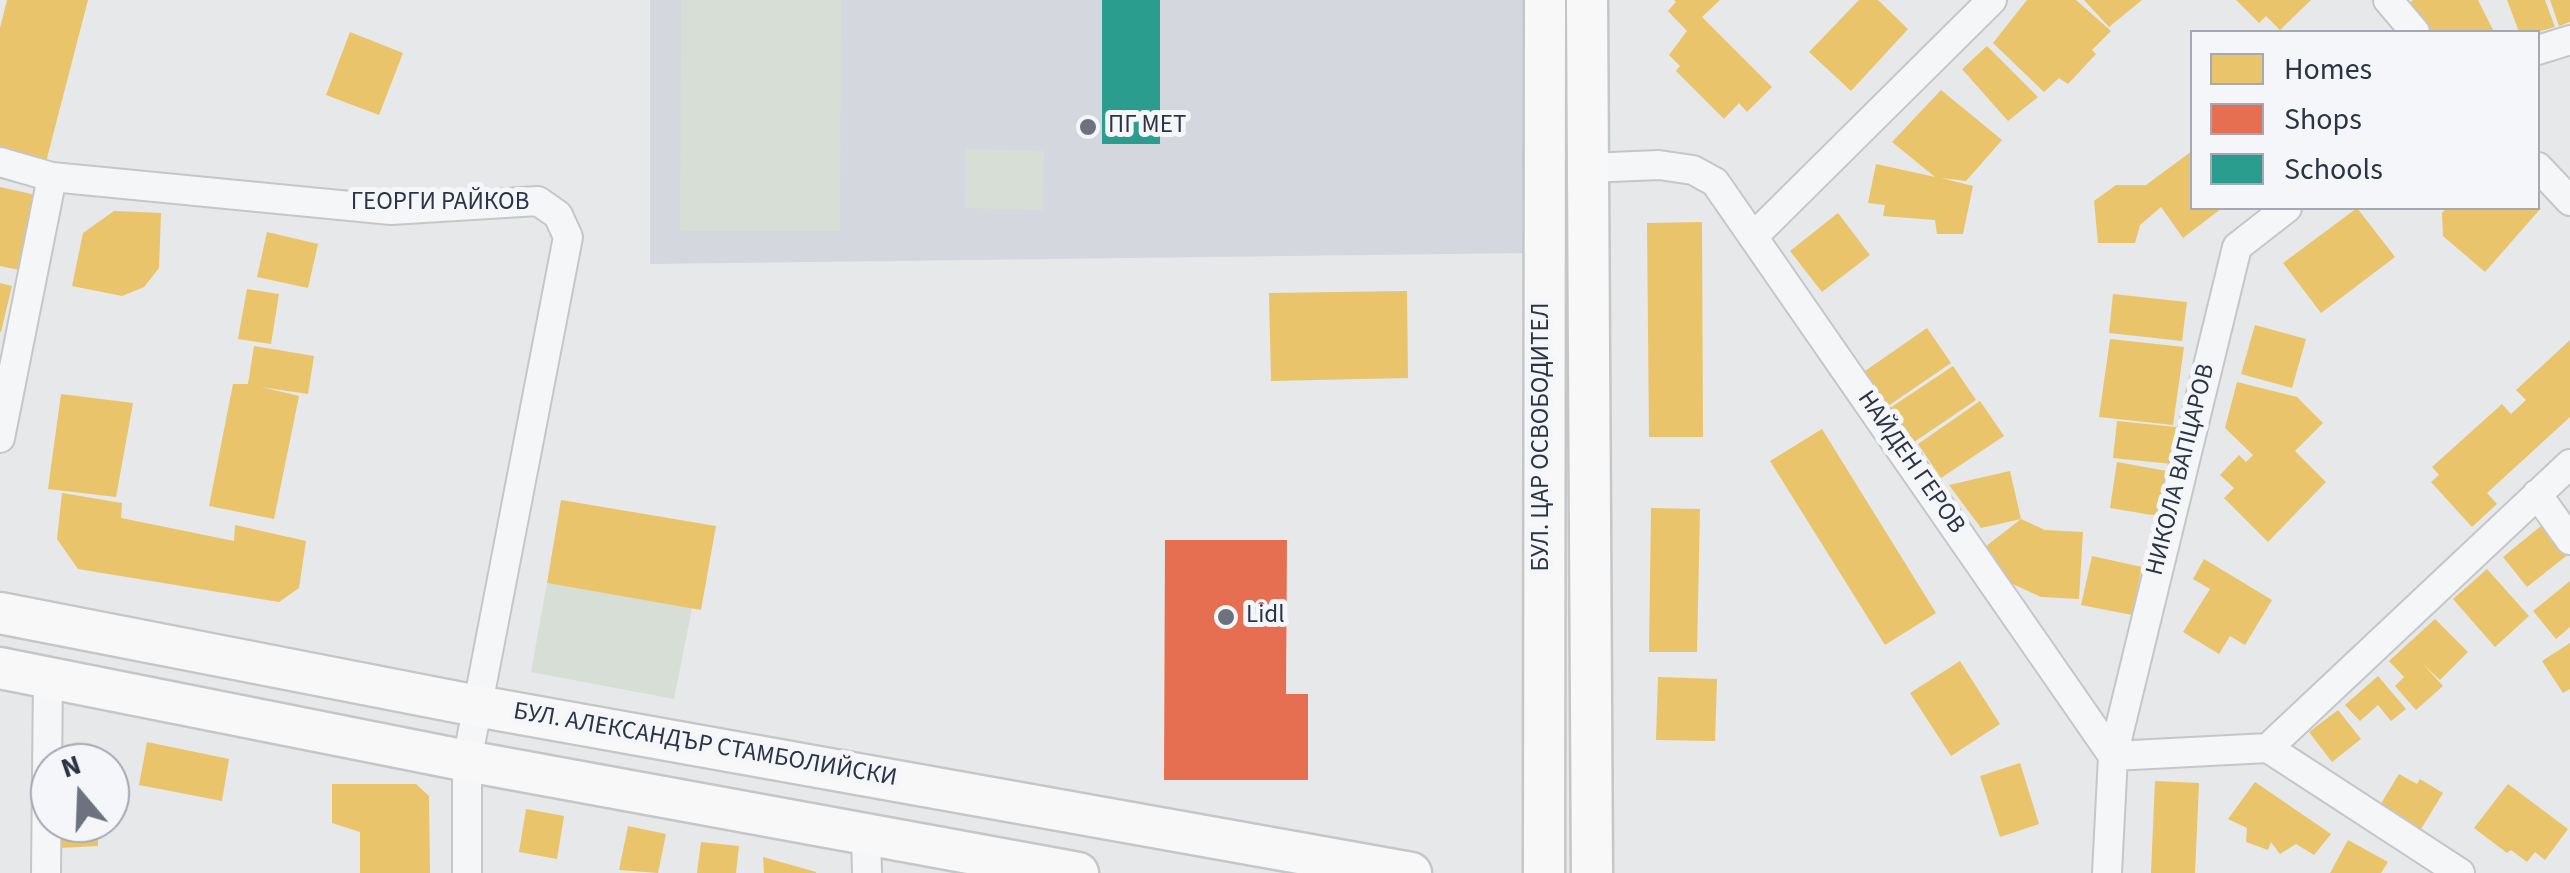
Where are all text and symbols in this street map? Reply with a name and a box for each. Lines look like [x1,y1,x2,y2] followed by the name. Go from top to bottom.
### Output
[2190,30,2540,210] legend
[2284,48,2372,91] text: Homes
[2284,98,2362,141] text: Shops
[1108,112,1186,142] place label: ПГ МЕТ
[1077,116,1099,138] marker: ПГ МЕТ
[2284,148,2383,191] text: Schools
[351,189,529,219] street label: ГЕОРГИ РАЙКОВ
[1528,303,1558,571] street label: БУЛ. ЦАР ОСВОБОДИТЕЛ
[2141,361,2223,579] street label: НИКОЛА ВАПЦАРОВ
[1850,386,1970,540] street label: НАЙДЕН ГЕРОВ
[1246,602,1285,632] place label: Lidl
[1215,606,1237,628] marker: Lidl
[511,697,899,795] street label: БУЛ. АЛЕКСАНДЪР СТАМБОЛИЙСКИ
[30,743,130,843] north arrow
[56,745,86,788] text: N

